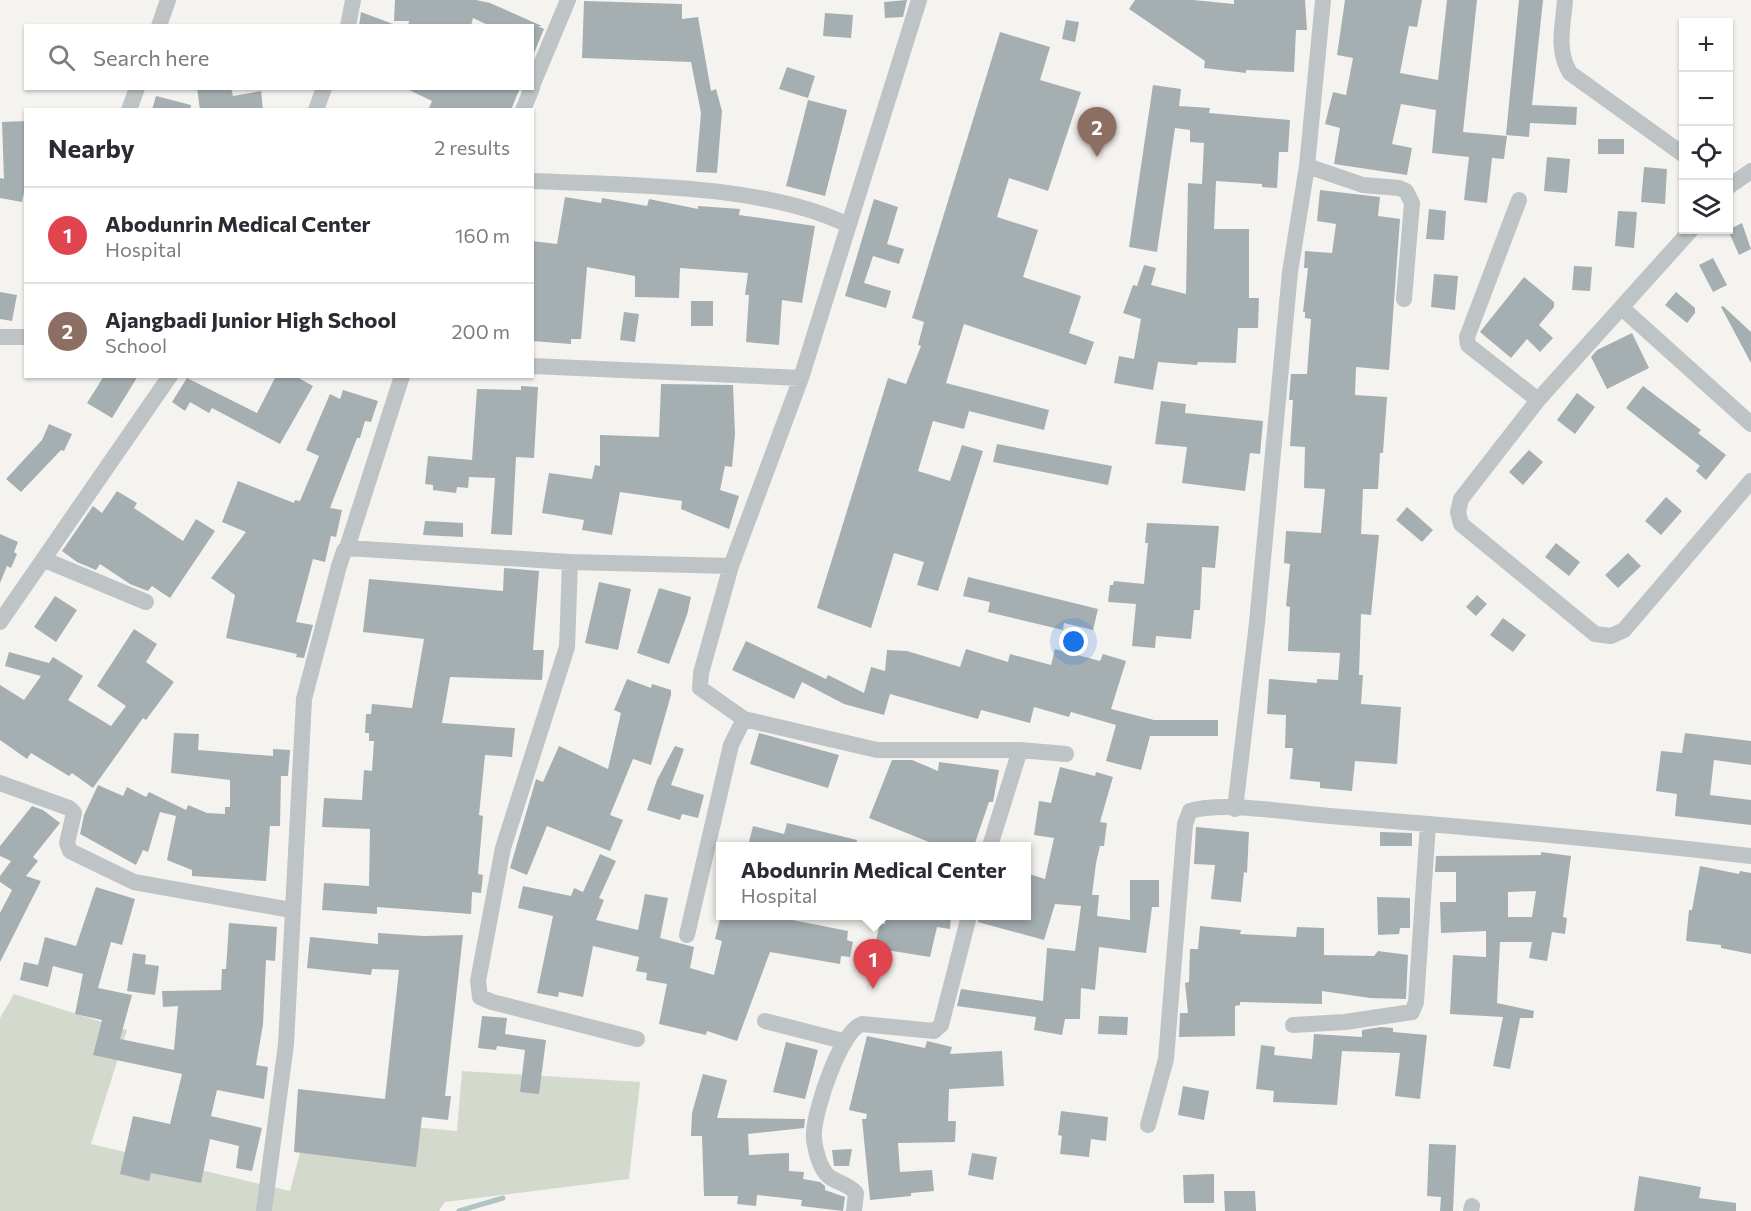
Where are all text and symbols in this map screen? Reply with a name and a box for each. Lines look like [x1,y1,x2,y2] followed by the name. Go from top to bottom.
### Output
[1679,18,1733,234] map controls
[1679,18,1733,72] button: +
[24,24,534,90] search box
[45,41,78,74] icon: search
[93,44,209,71] text: Search here
[1679,72,1733,126] button: −
[1078,108,1116,157] pin: 2
[1679,126,1733,180] button: locate
[48,132,135,163] text: Nearby
[434,135,510,159] text: 2 results
[1679,180,1733,234] button: layers
[105,210,371,237] text: Abodunrin Medical Center
[63,223,72,247] text: 1
[455,223,510,247] text: 160 m
[105,237,182,261] text: Hospital
[105,306,397,333] text: Ajangbadi Junior High School
[62,319,73,343] text: 2
[452,319,510,343] text: 200 m
[105,333,167,357] text: School
[1059,627,1088,656] your location
[716,842,1031,920] popup
[741,856,1006,883] text: Abodunrin Medical Center
[741,883,817,907] text: Hospital
[854,940,892,989] pin: 1

